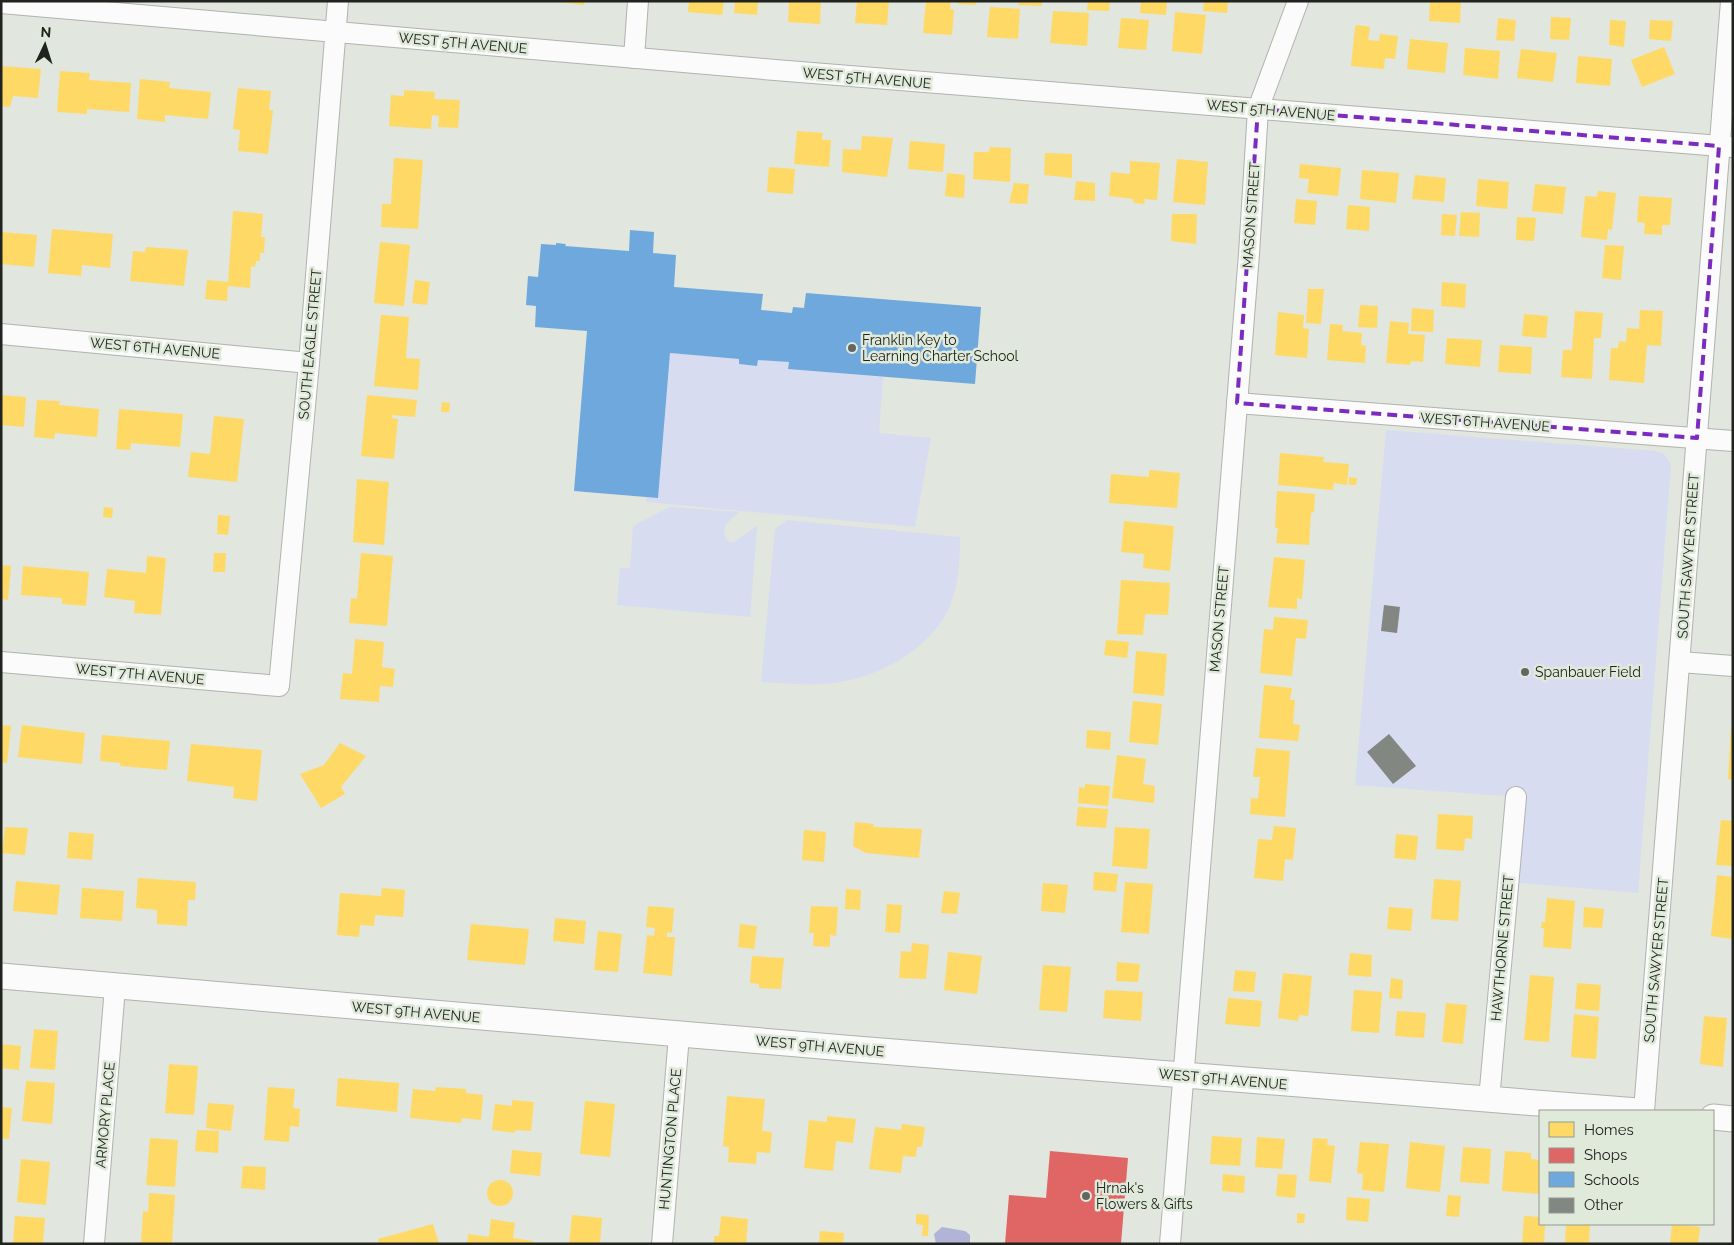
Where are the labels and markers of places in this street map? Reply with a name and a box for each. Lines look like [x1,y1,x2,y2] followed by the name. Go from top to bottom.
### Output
[862,332,1019,364] place label: Franklin Key to Learning Charter School
[846,342,858,354] marker: Franklin Key to Learning Charter School
[1535,664,1641,680] place label: Spanbauer Field
[1519,666,1531,678] marker: Spanbauer Field
[1096,1180,1193,1212] place label: Hrnak's Flowers & Gifts
[1080,1190,1092,1202] marker: Hrnak's Flowers & Gifts

